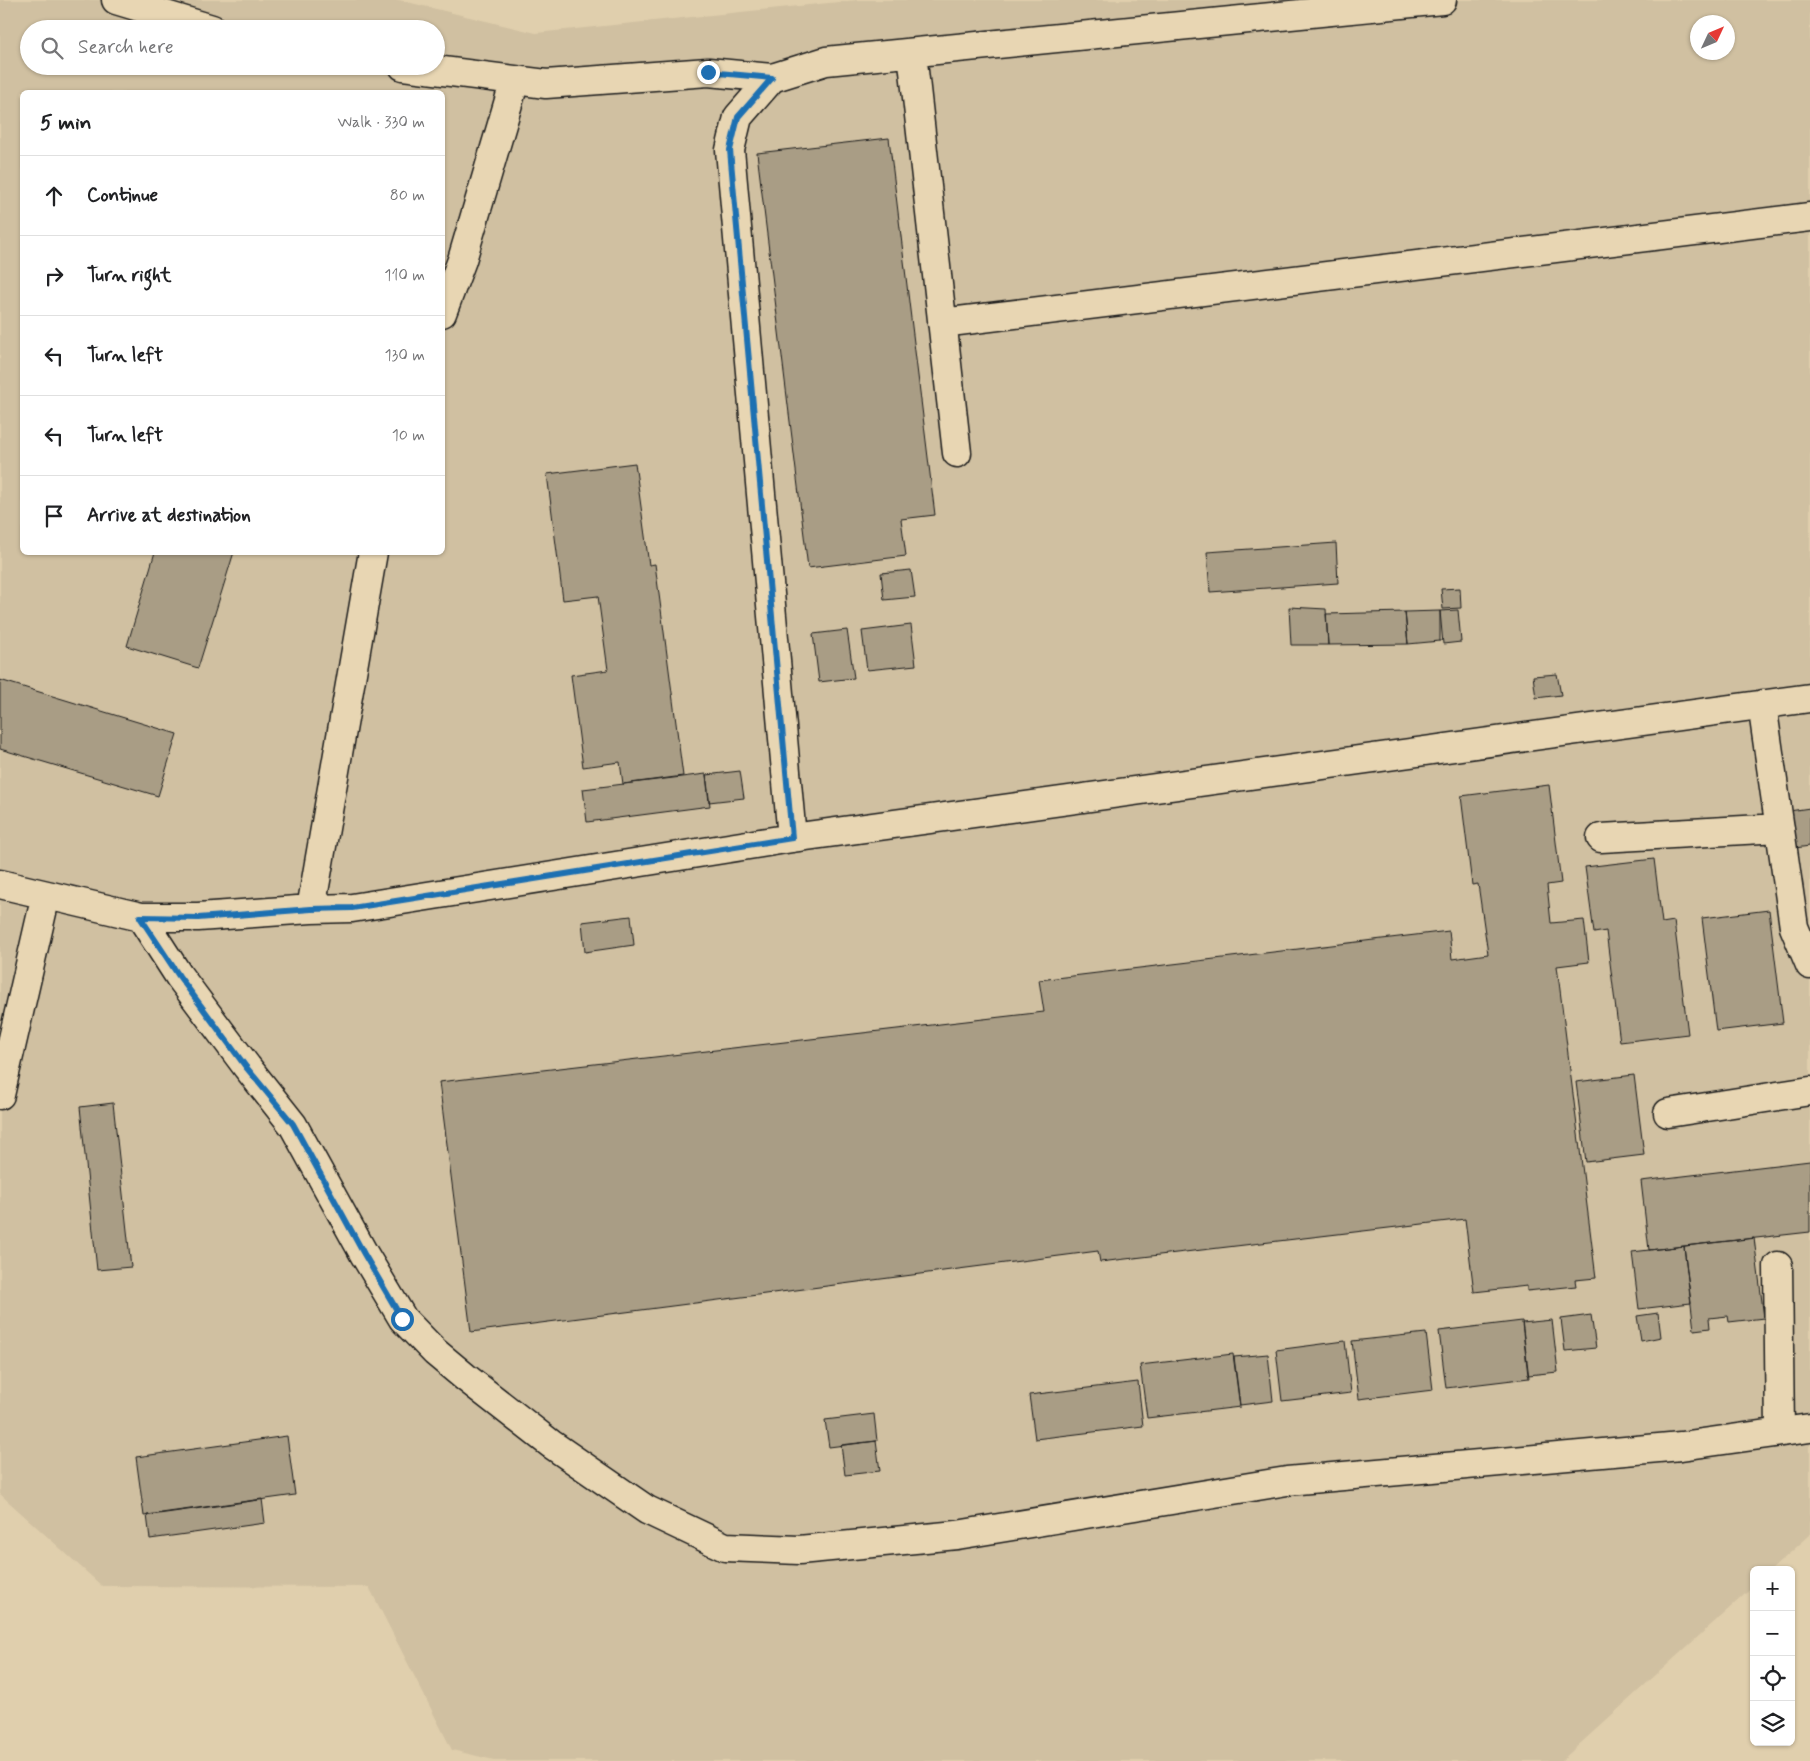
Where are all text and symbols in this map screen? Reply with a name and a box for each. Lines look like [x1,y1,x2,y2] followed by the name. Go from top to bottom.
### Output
[1690,15,1735,60] north arrow
[20,20,445,75] search box
[38,34,66,62] icon: search
[78,35,174,60] text: Search here
[697,61,720,84] route end
[40,109,92,137] text: 5 min
[337,112,425,133] text: Walk · 330 m
[40,182,68,210] icon: ahead
[87,183,158,208] text: Continue
[390,185,425,206] text: 80 m
[40,262,68,290] icon: right
[87,263,171,288] text: Turn right
[384,265,425,286] text: 110 m
[40,342,68,370] icon: left
[87,343,163,368] text: Turn left
[384,345,425,366] text: 130 m
[40,422,68,450] icon: left
[87,423,163,448] text: Turn left
[392,425,425,446] text: 10 m
[40,502,68,530] icon: arrive
[87,503,251,528] text: Arrive at destination
[391,1308,414,1331] route start
[1750,1566,1795,1746] map controls
[1750,1566,1795,1611] button: +
[1750,1611,1795,1656] button: −
[1750,1656,1795,1701] button: locate
[1750,1701,1795,1746] button: layers

